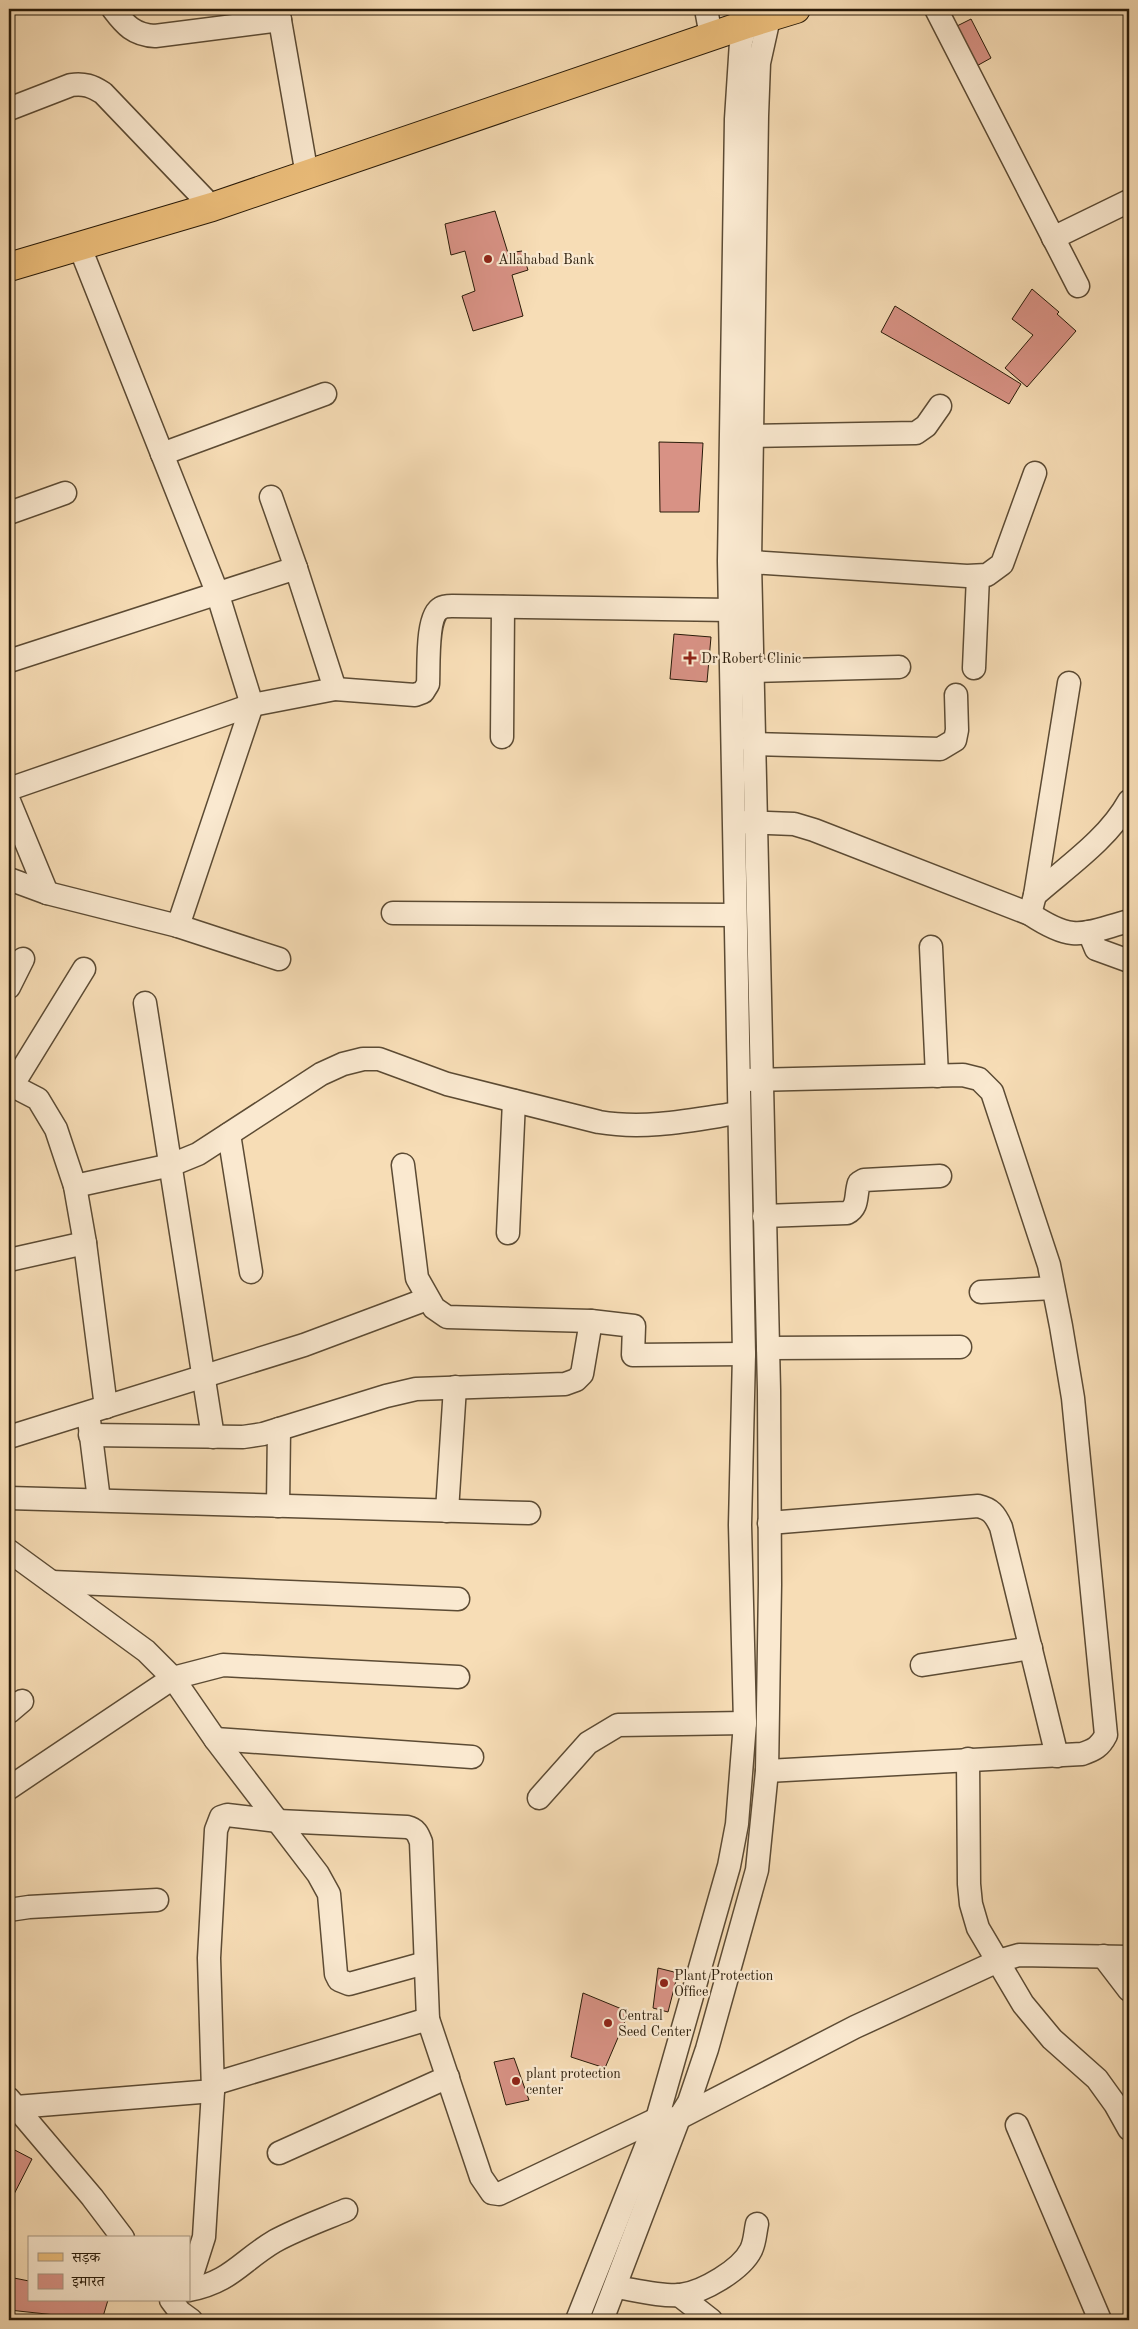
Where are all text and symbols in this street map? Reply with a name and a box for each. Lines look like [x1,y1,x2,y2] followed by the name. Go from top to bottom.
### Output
[482,253,494,265] marker: Allahabad Bank
[498,253,594,267] place label: Allahabad Bank
[683,651,697,665] marker: Dr Robert Clinic
[701,652,801,666] place label: Dr Robert Clinic
[674,1969,774,1999] place label: Plant Protection Office
[658,1977,670,1989] marker: Plant Protection Office
[618,2009,692,2039] place label: Central Seed Center
[602,2017,614,2029] marker: Central Seed Center
[526,2067,621,2097] place label: plant protection center
[510,2075,522,2087] marker: plant protection center
[28,2236,190,2302] legend
[71,2251,101,2266] text: सड़क
[71,2275,106,2290] text: इमारत

